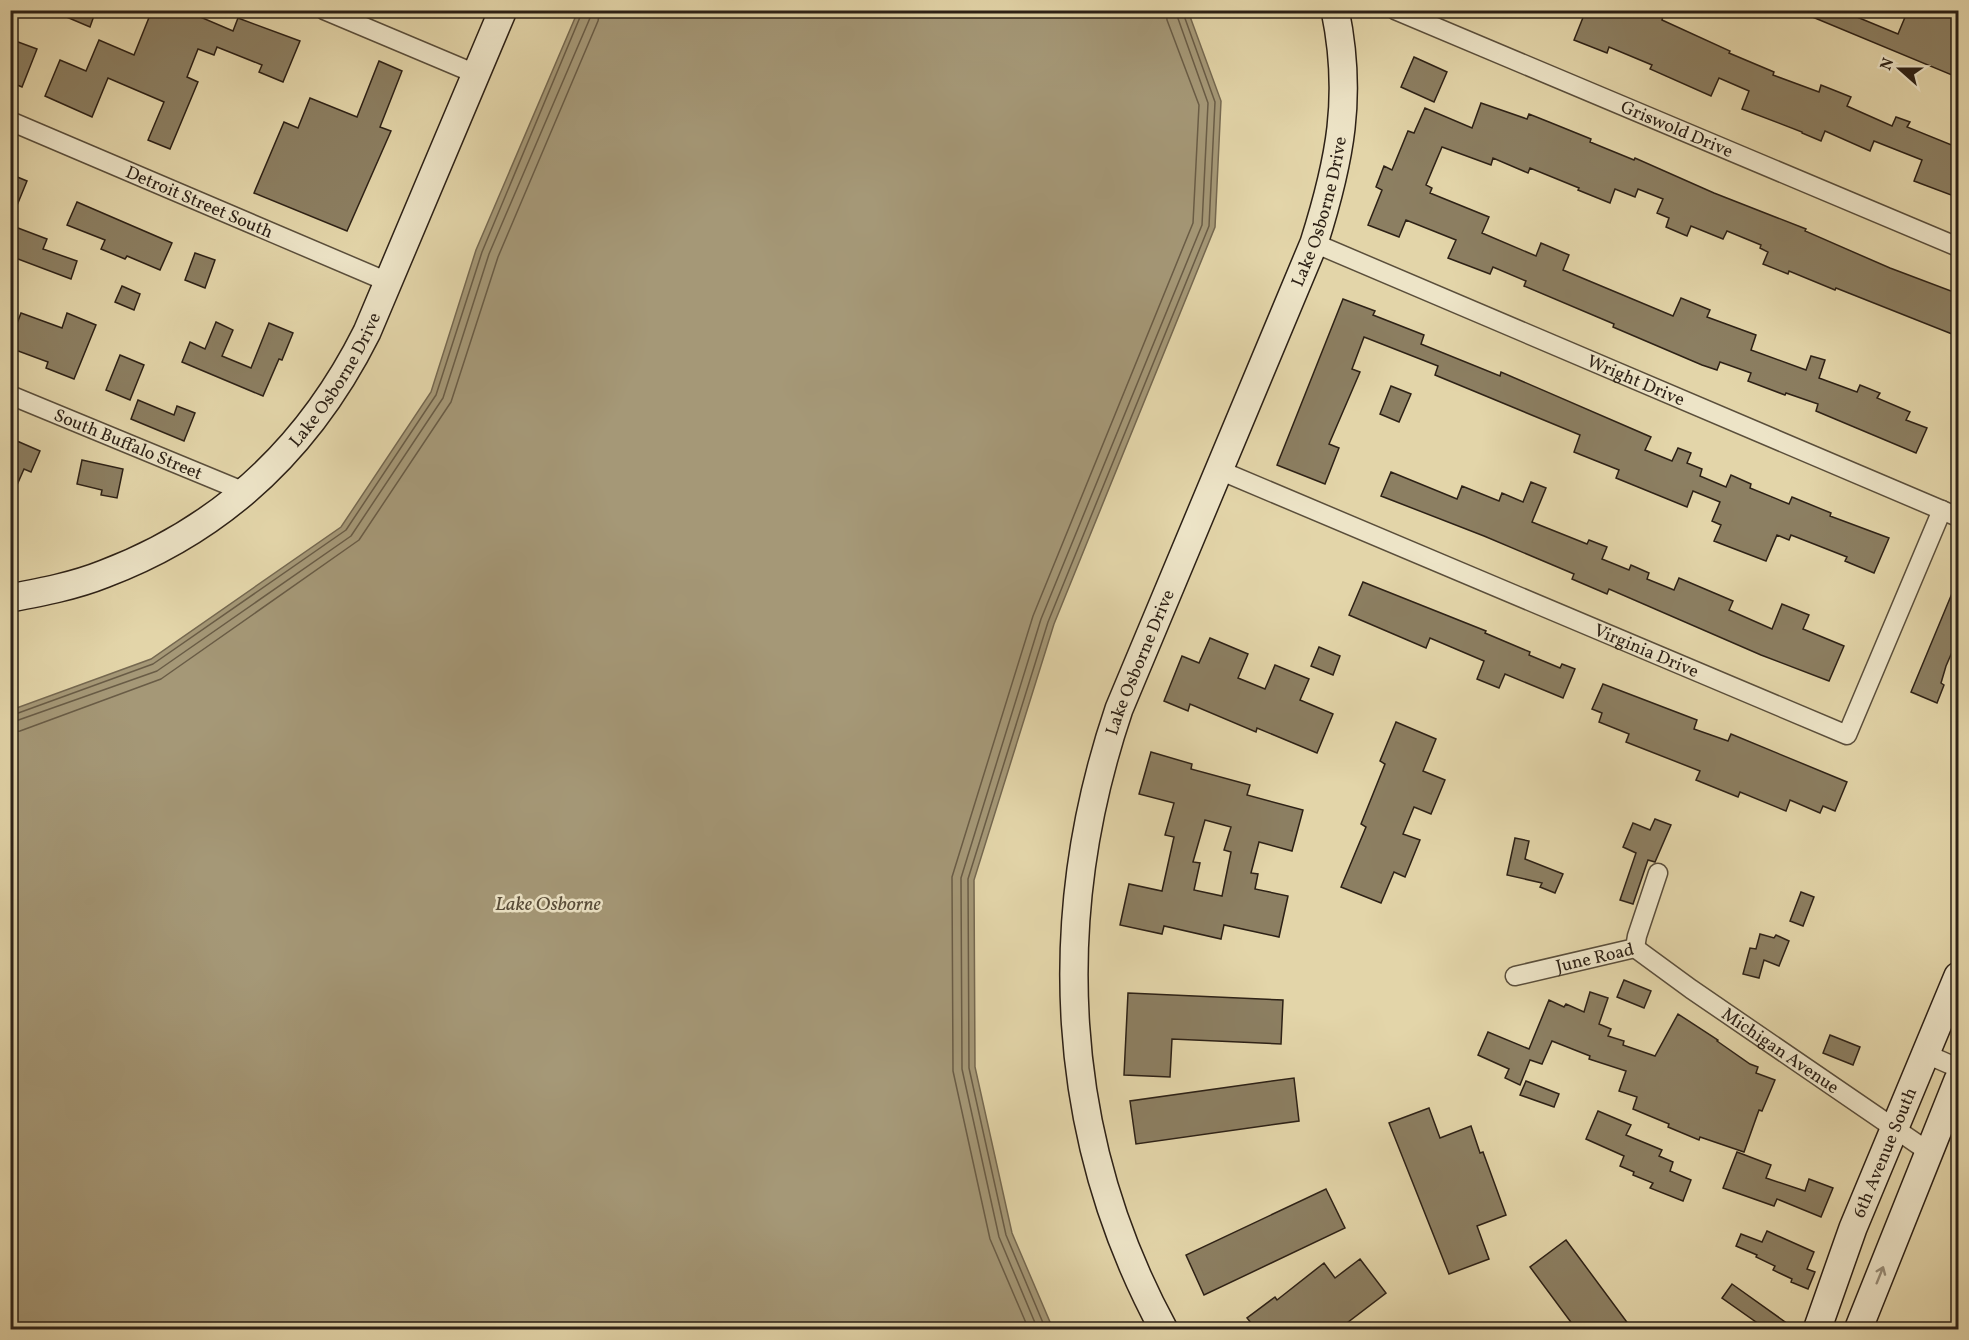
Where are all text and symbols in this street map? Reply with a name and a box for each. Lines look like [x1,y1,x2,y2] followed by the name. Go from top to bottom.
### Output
[1870,39,1930,99] north arrow
[1876,55,1900,74] text: N
[1616,95,1737,165] street label: Griswold Drive
[1286,135,1354,291] street label: Lake Osborne Drive
[121,161,277,246] street label: Detroit Street South
[284,309,388,453] street label: Lake Osborne Drive
[1583,350,1688,413] street label: Wright Drive
[50,403,206,487] street label: South Buffalo Street
[1100,586,1182,739] street label: Lake Osborne Drive
[1590,619,1702,685] street label: Virginia Drive
[495,891,602,919] water label: Lake Osborne
[1554,938,1637,980] street label: June Road
[1716,1002,1843,1101] street label: Michigan Avenue
[1848,1084,1924,1222] street label: 6th Avenue South
[1875,1266,1886,1285] one-way arrow

